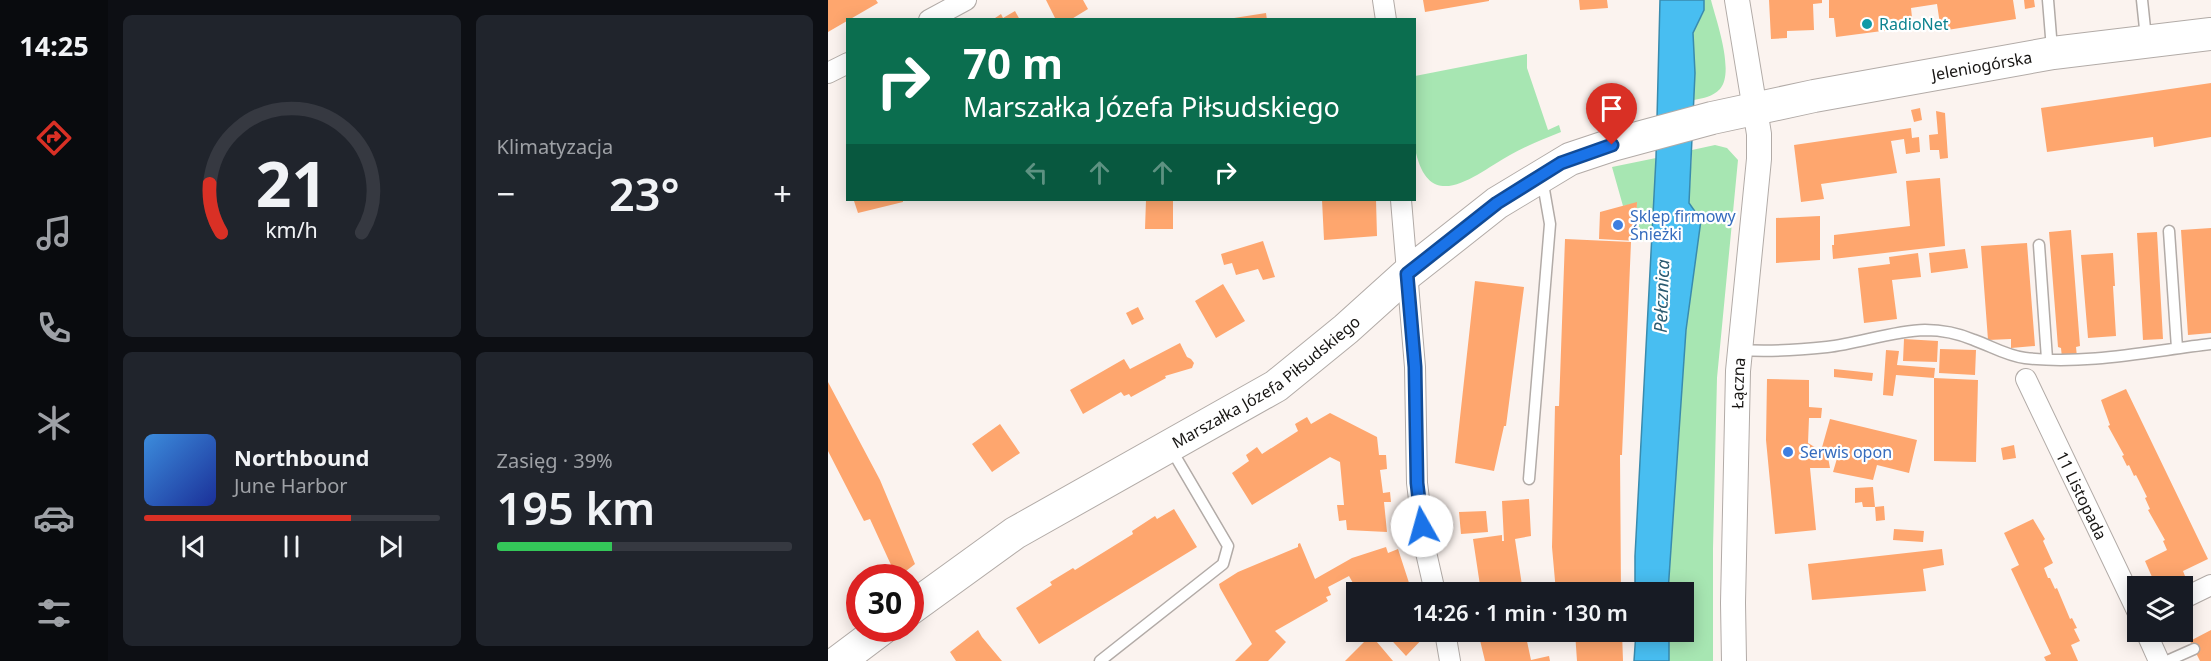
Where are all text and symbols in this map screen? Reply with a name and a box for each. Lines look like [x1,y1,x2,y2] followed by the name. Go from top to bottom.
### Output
[1879,13,1949,35] place label: RadioNet
[1860,17,1874,31] marker: RadioNet
[19,27,89,64] text: 14:25
[963,34,1063,91] text: 70 m
[864,42,942,120] icon: right
[1928,46,2034,86] street label: Jeleniogórska
[1586,83,1637,145] pin
[963,88,1340,125] text: Marszałka Józefa Piłsudskiego
[1595,92,1628,125] icon: arrive
[33,117,75,159] icon: directions
[497,133,613,160] text: Klimatyzacja
[256,140,327,225] text: 21
[1020,156,1053,189] icon: left
[1083,156,1116,189] icon: ahead
[1146,156,1179,189] icon: ahead
[1209,156,1242,189] icon: right
[609,163,680,224] text: 23°
[497,171,515,216] text: −
[773,171,792,216] text: +
[1630,205,1737,245] place label: Sklep firmowy Śnieżki
[33,212,75,254] icon: music
[265,215,318,244] text: km/h
[1611,218,1625,232] marker: Sklep firmowy Śnieżki
[1648,259,1674,333] water label: Pełcznica
[33,307,75,349] icon: phone
[1168,311,1365,453] street label: Marszałka Józefa Piłsudskiego
[1726,356,1750,409] street label: Łączna
[33,402,75,444] icon: climate
[1800,441,1892,463] place label: Serwis opon
[234,442,369,472] text: Northbound
[1781,445,1795,459] marker: Serwis opon
[497,447,613,474] text: Zasięg · 39%
[2051,447,2112,543] street label: 11 Listopada
[234,472,348,499] text: June Harbor
[497,477,655,538] text: 195 km
[1390,494,1454,558] position arrow
[33,497,75,539] icon: car
[177,530,210,563] icon: previous
[275,530,308,563] icon: pause
[374,530,407,563] icon: next
[846,564,924,642] speed limit sign: 30
[2127,576,2193,642] map controls
[2127,576,2193,642] button: layers
[33,592,75,634] icon: filters
[1412,597,1628,627] text: 14:26 · 1 min · 130 m

